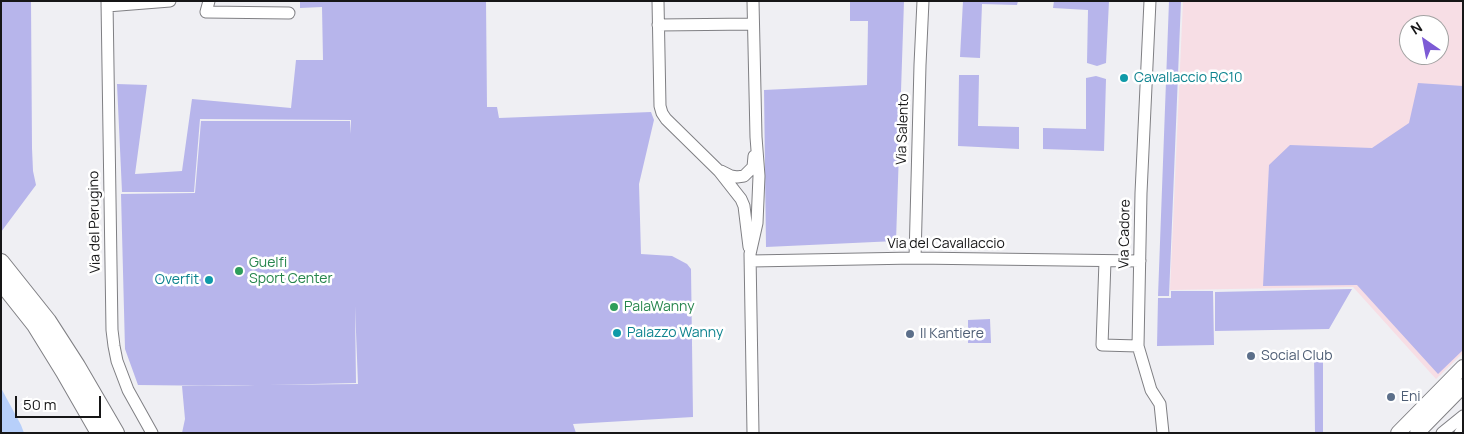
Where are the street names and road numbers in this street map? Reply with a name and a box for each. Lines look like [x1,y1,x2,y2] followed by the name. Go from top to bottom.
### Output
[893,93,913,165] street label: Via Salento
[86,171,104,273] street label: Via del Perugino
[1116,199,1134,269] street label: Via Cadore
[887,236,1005,252] street label: Via del Cavallaccio

